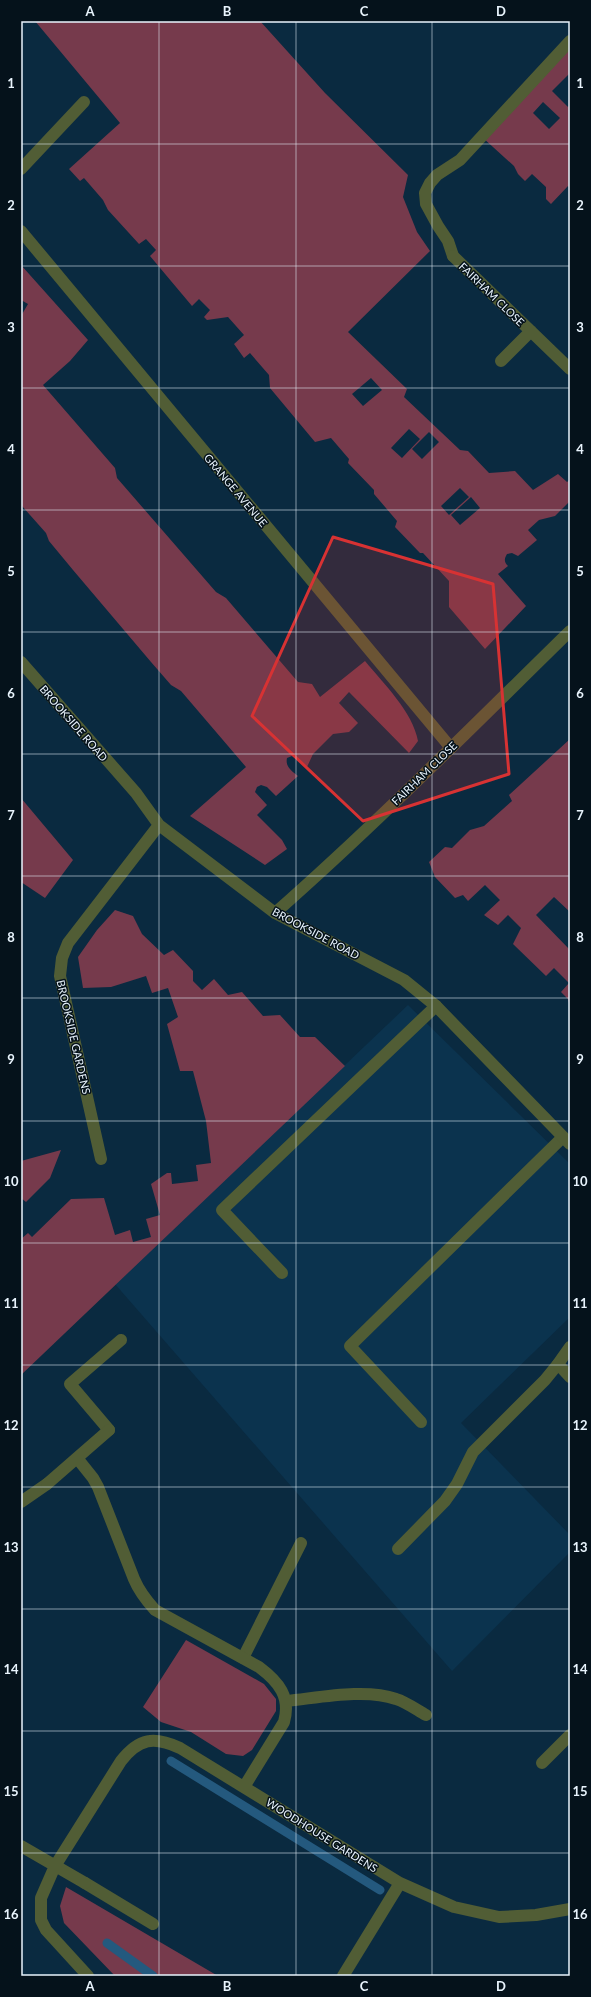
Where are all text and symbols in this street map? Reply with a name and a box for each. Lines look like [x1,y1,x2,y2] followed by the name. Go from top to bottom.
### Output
[84,3,95,19] text: A
[223,3,232,19] text: B
[360,3,369,19] text: C
[496,3,506,19] text: D
[7,75,15,91] text: 1
[576,75,584,91] text: 1
[7,197,15,213] text: 2
[576,197,584,213] text: 2
[457,260,527,328] street label: FAIRHAM CLOSE
[7,319,15,335] text: 3
[576,319,584,335] text: 3
[7,441,15,457] text: 4
[576,441,584,457] text: 4
[202,451,270,529] street label: GRANGE AVENUE
[7,563,15,579] text: 5
[576,563,584,579] text: 5
[37,682,111,764] street label: BROOKSIDE ROAD
[7,685,15,701] text: 6
[576,685,584,701] text: 6
[389,739,459,807] street label: FAIRHAM CLOSE
[7,807,15,823] text: 7
[576,807,584,823] text: 7
[270,905,362,961] street label: BROOKSIDE ROAD
[7,929,15,945] text: 8
[576,929,584,945] text: 8
[55,979,93,1095] street label: BROOKSIDE GARDENS
[7,1051,15,1067] text: 9
[576,1051,584,1067] text: 9
[3,1173,19,1189] text: 10
[572,1173,588,1189] text: 10
[3,1295,19,1311] text: 11
[572,1295,588,1311] text: 11
[3,1417,19,1433] text: 12
[572,1417,588,1433] text: 12
[3,1539,19,1555] text: 13
[572,1539,588,1555] text: 13
[3,1661,19,1677] text: 14
[572,1661,588,1677] text: 14
[3,1783,19,1799] text: 15
[572,1783,588,1799] text: 15
[264,1795,380,1875] street label: WOODHOUSE GARDENS
[3,1906,19,1922] text: 16
[572,1906,588,1922] text: 16
[84,1978,95,1994] text: A
[223,1978,232,1994] text: B
[360,1978,369,1994] text: C
[496,1978,506,1994] text: D

